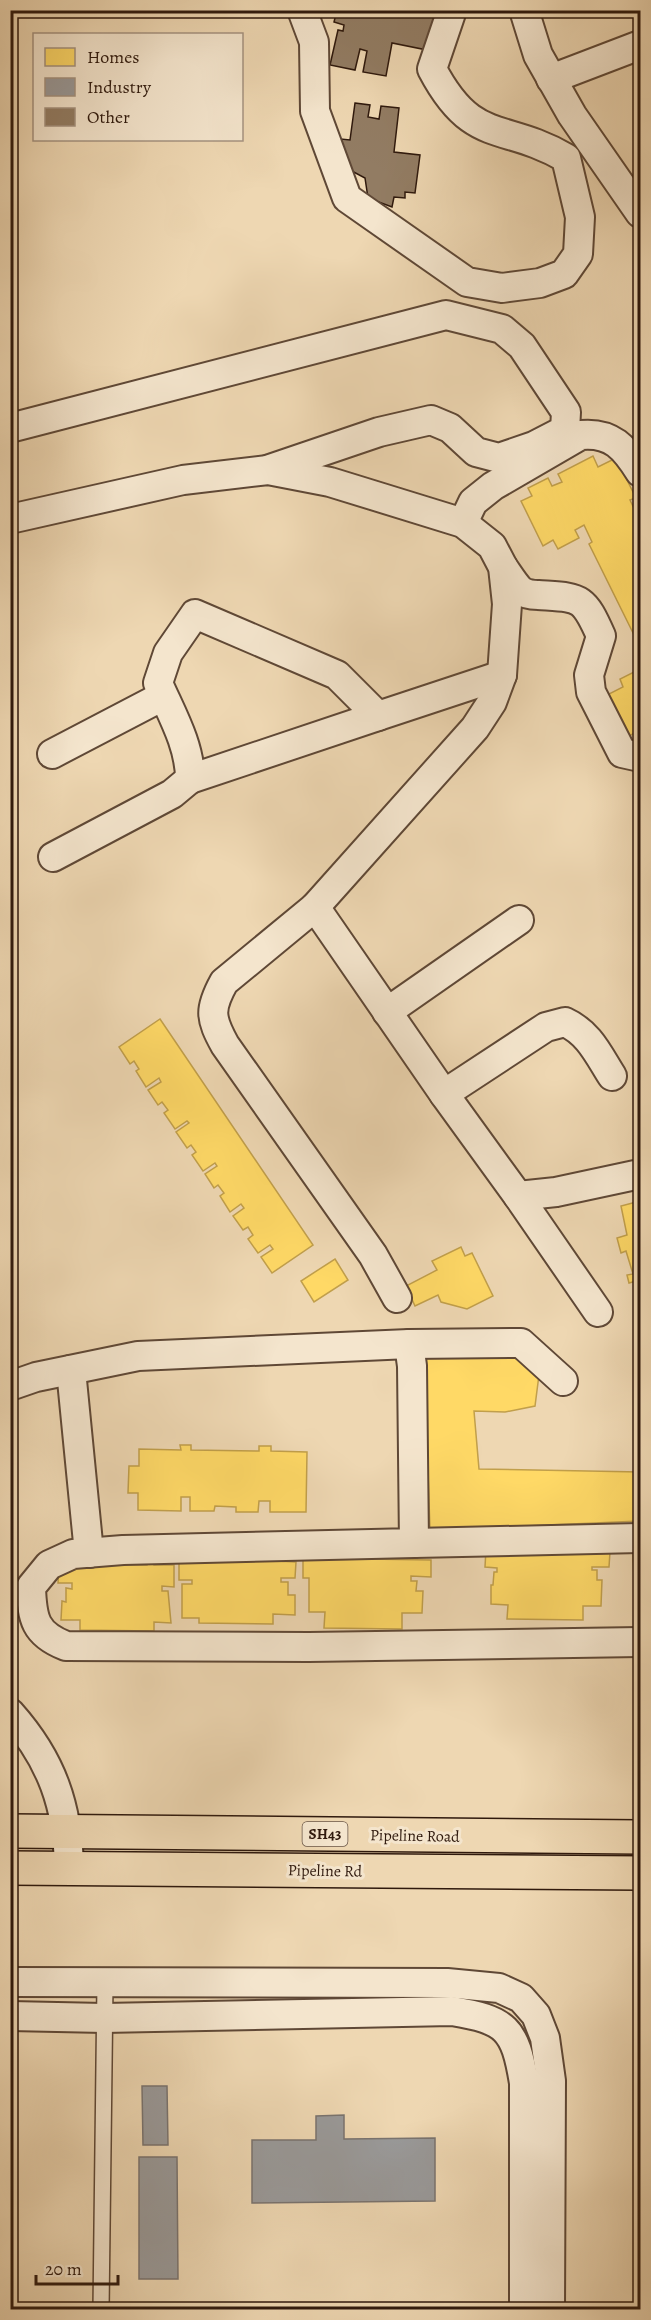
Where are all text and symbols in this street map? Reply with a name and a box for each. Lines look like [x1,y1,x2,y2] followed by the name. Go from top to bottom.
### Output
[33,33,243,141] legend
[87,45,139,69] text: Homes
[87,75,152,99] text: Industry
[87,105,130,129] text: Other
[302,1822,348,1846] road number: SH43
[370,1824,460,1848] street label: Pipeline Road
[288,1859,363,1883] street label: Pipeline Rd
[36,2248,118,2286] scale bar
[45,2257,82,2281] text: 20 m

